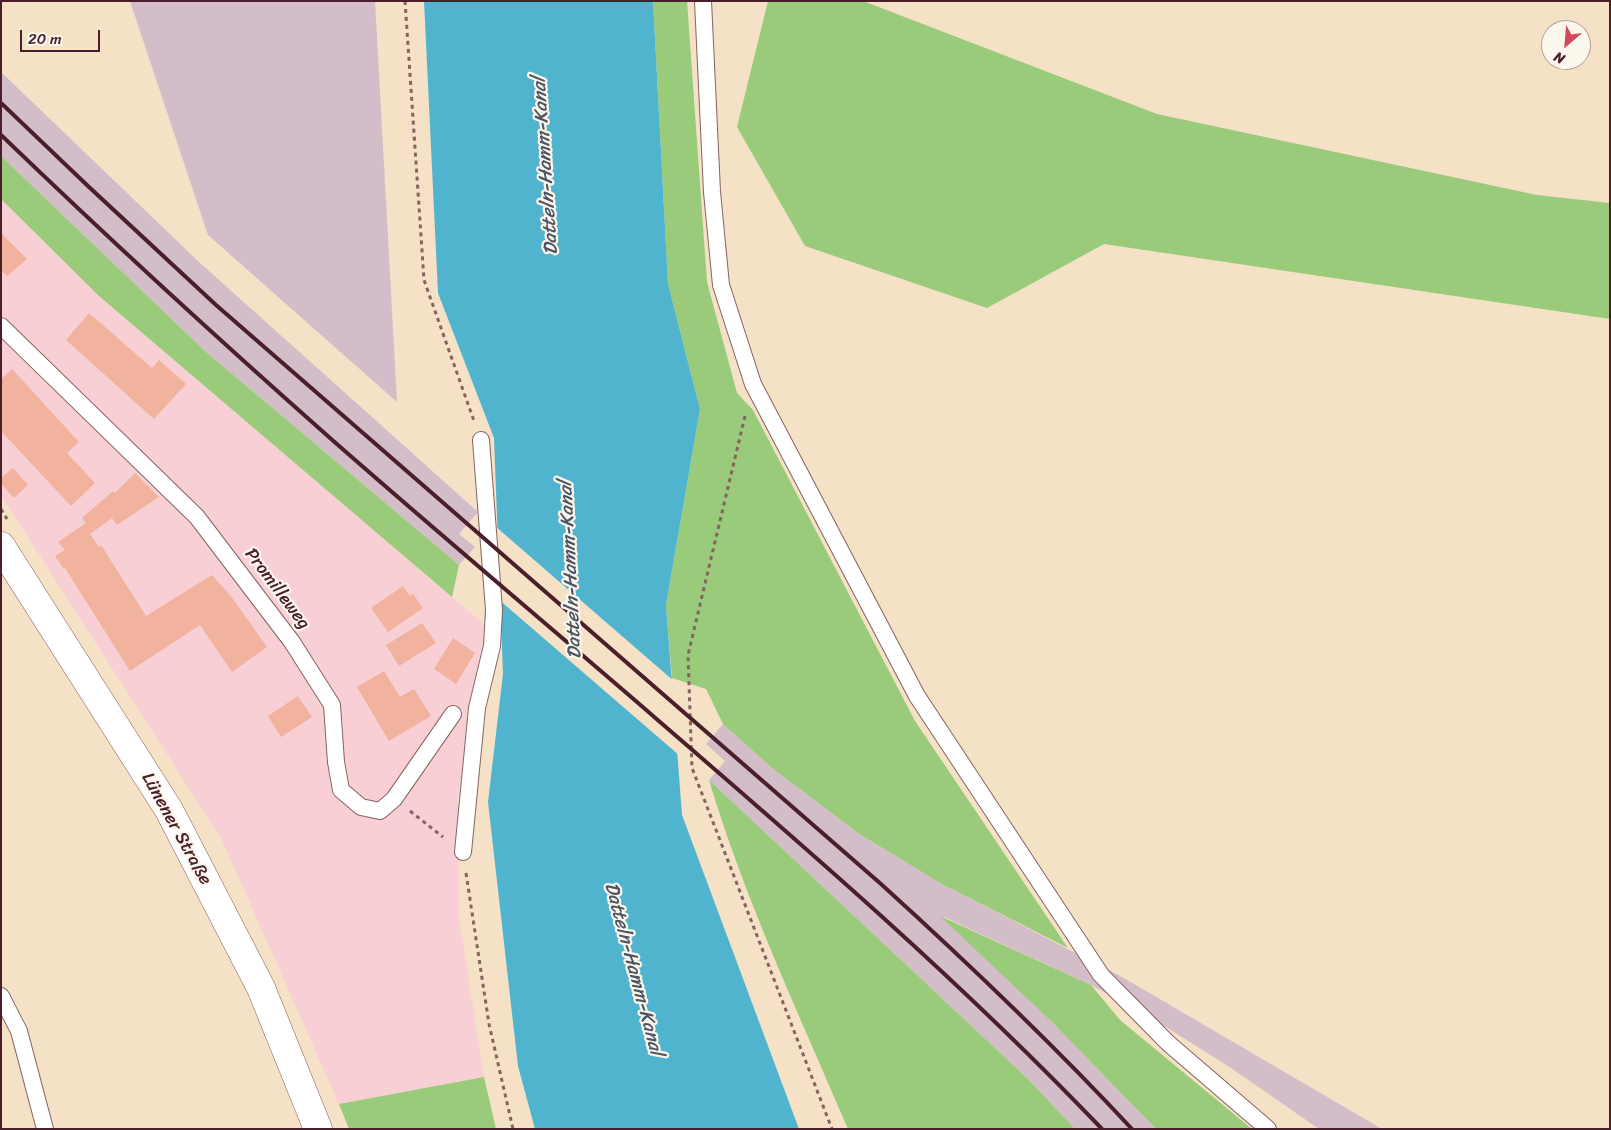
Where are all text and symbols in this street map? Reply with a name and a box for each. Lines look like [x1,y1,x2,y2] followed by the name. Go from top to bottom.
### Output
[22,20,102,52] scale bar
[1541,20,1591,70] north arrow
[28,26,62,52] text: 20 m
[1549,45,1569,71] text: N
[528,76,564,256] water label: Datteln-Hamm-Kanal
[555,480,587,660] water label: Datteln-Hamm-Kanal
[240,544,314,634] street label: Promilleweg
[136,769,216,889] street label: Lünener Straße
[599,880,667,1058] water label: Datteln-Hamm-Kanal

